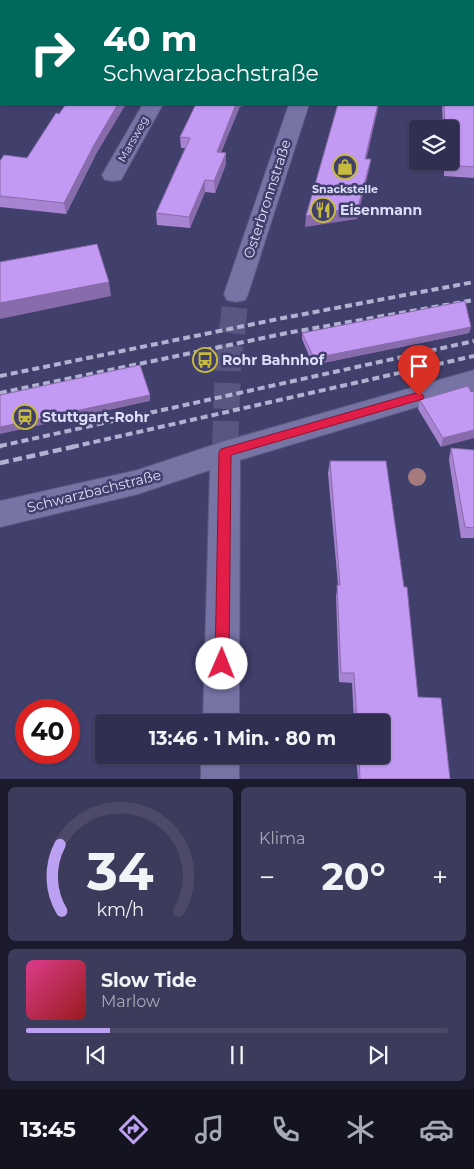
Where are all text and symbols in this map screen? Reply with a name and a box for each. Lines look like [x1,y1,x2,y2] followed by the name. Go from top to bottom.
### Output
[103,17,198,60] text: 40 m
[20,20,85,85] icon: right
[103,60,319,87] text: Schwarzbachstraße
[115,114,151,164] street label: Marsweg
[409,120,459,170] map controls
[409,120,459,170] button: layers
[239,137,295,261] street label: Osterbronnstraße
[332,154,358,180] shop icon: Snackstelle
[312,182,378,196] place label: Snackstelle
[310,197,336,223] restaurant icon: Eisenmann
[340,201,422,219] place label: Eisenmann
[398,345,440,396] pin
[192,347,218,373] bus stop icon: Rohr Bahnhof
[222,351,325,369] place label: Rohr Bahnhof
[405,352,433,380] icon: arrive
[12,404,38,430] station icon: Stuttgart-Rohr
[42,408,150,426] place label: Stuttgart-Rohr
[25,466,163,516] street label: Schwarzbachstraße
[195,637,247,689] position arrow
[15,699,80,764] speed limit sign: 40
[149,727,336,750] text: 13:46 · 1 Min. · 80 m
[259,829,305,848] text: Klima
[86,840,154,903] text: 34
[321,853,386,900] text: 20°
[259,860,275,894] text: −
[432,860,448,894] text: +
[97,899,144,920] text: km/h
[101,969,197,992] text: Slow Tide
[101,992,160,1011] text: Marlow
[82,1041,110,1069] icon: previous
[223,1041,251,1069] icon: pause
[364,1041,392,1069] icon: next
[116,1112,151,1147] icon: directions
[192,1112,227,1147] icon: music
[268,1112,303,1147] icon: phone
[343,1112,378,1147] icon: climate
[419,1112,454,1147] icon: car
[20,1116,76,1143] text: 13:45

